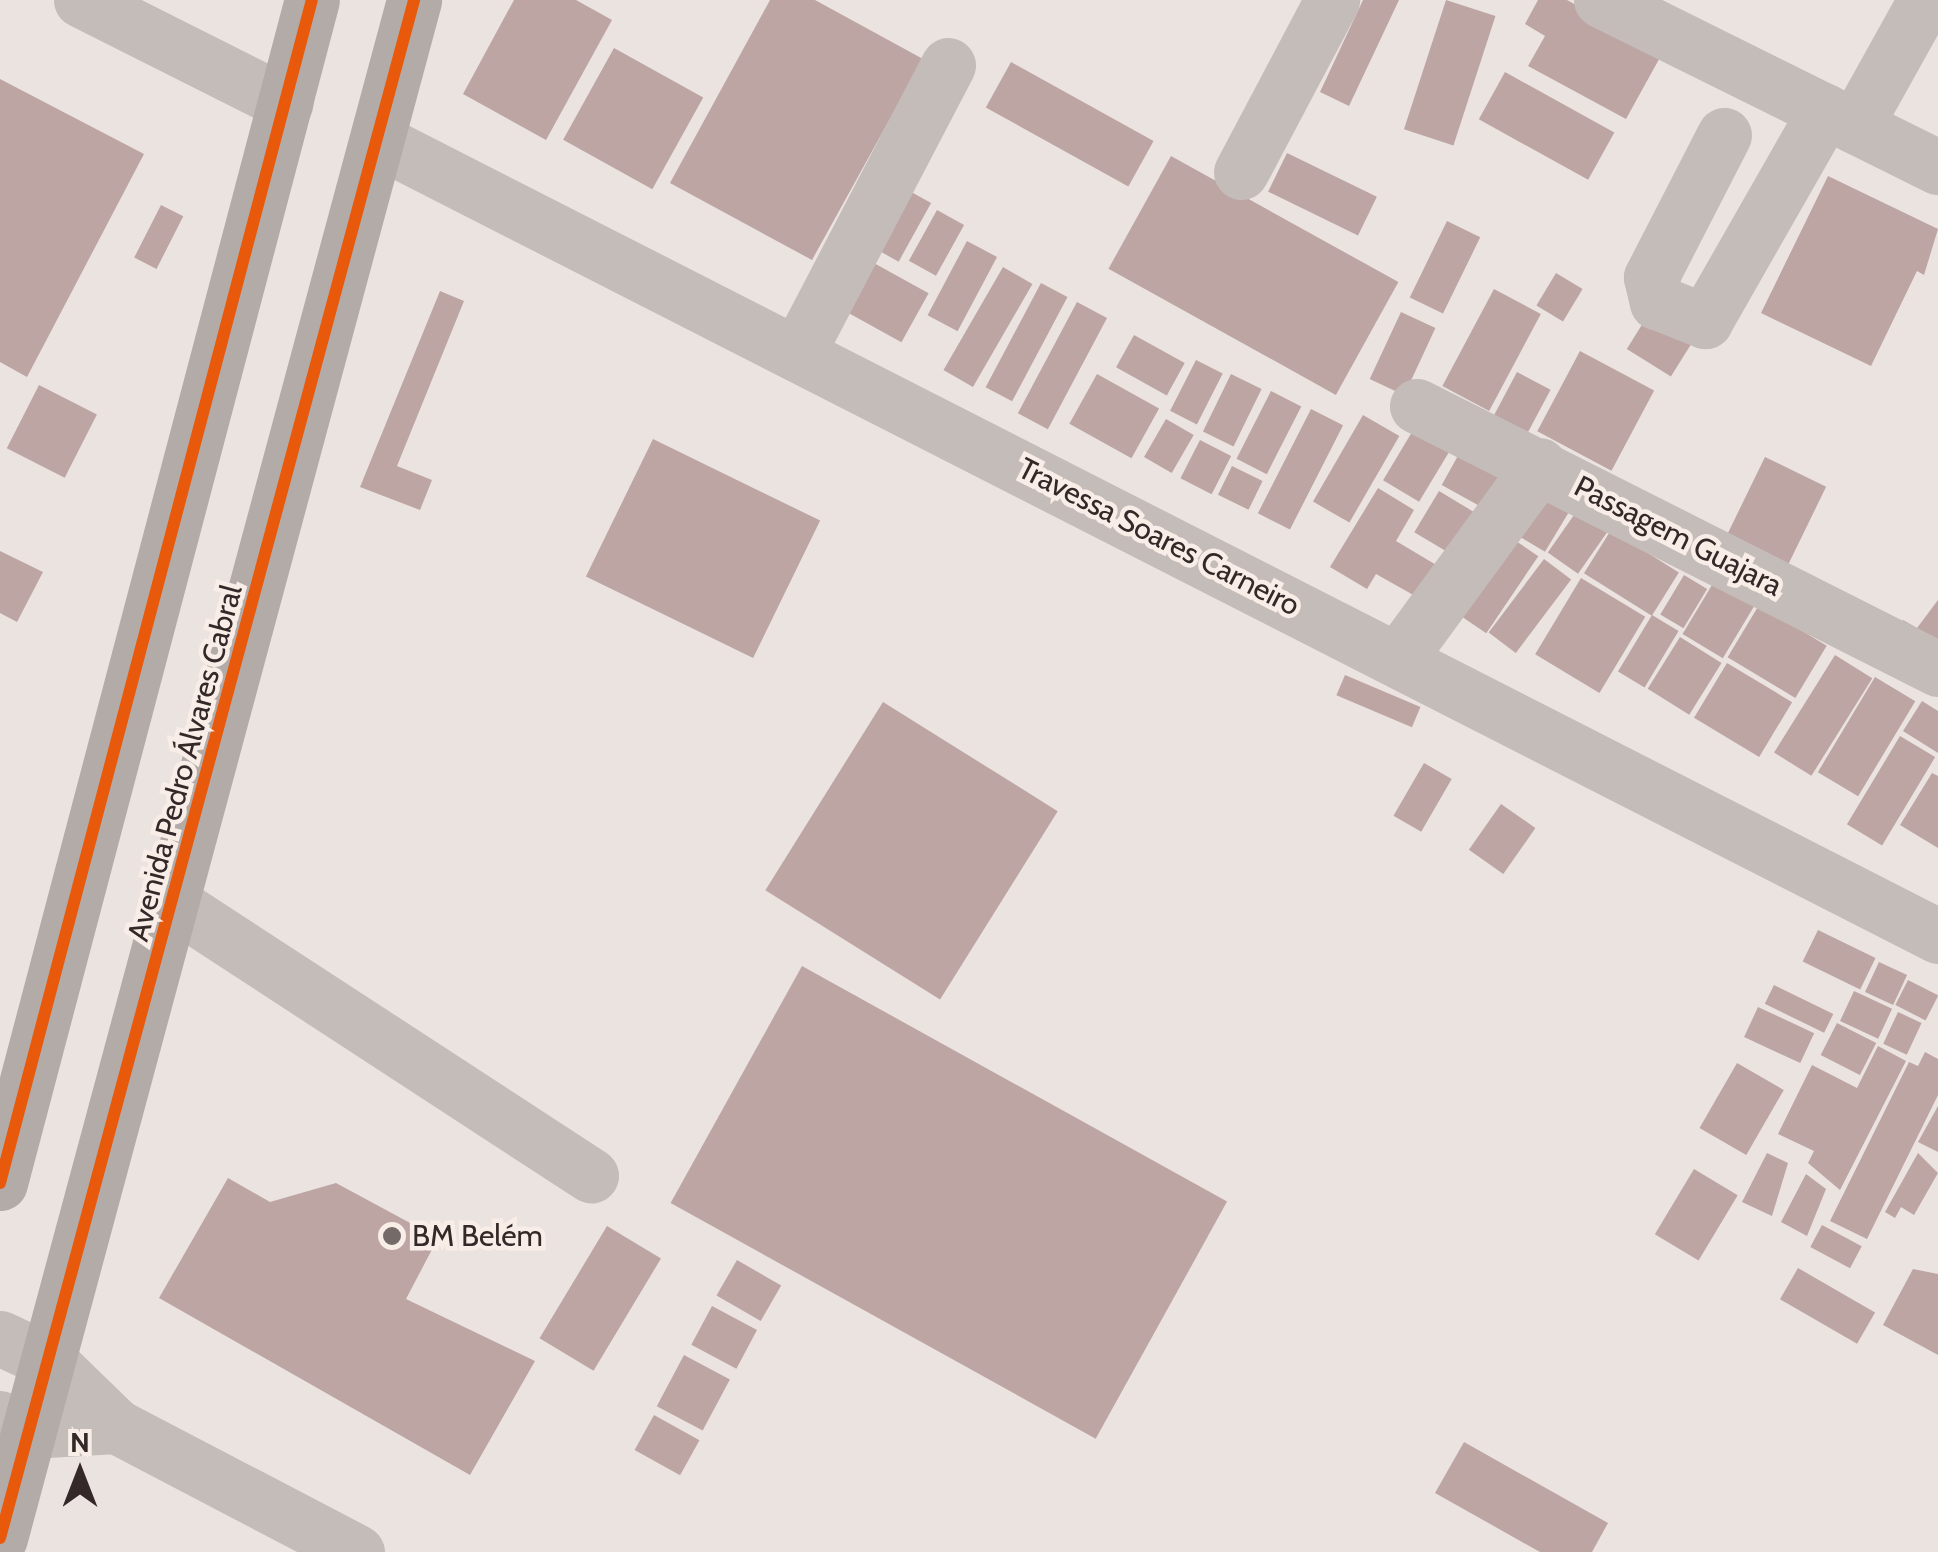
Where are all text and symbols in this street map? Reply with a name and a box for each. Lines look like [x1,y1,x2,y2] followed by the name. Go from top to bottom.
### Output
[1012,450,1306,624] street label: Travessa Soares Carneiro
[1568,468,1788,604] street label: Passagem Guajara
[120,581,250,945] street label: Avenida Pedro Álvares Cabral
[412,1218,543,1254] place label: BM Belém
[381,1225,403,1247] marker: BM Belém
[30,1422,130,1522] north arrow
[70,1425,90,1459] text: N

